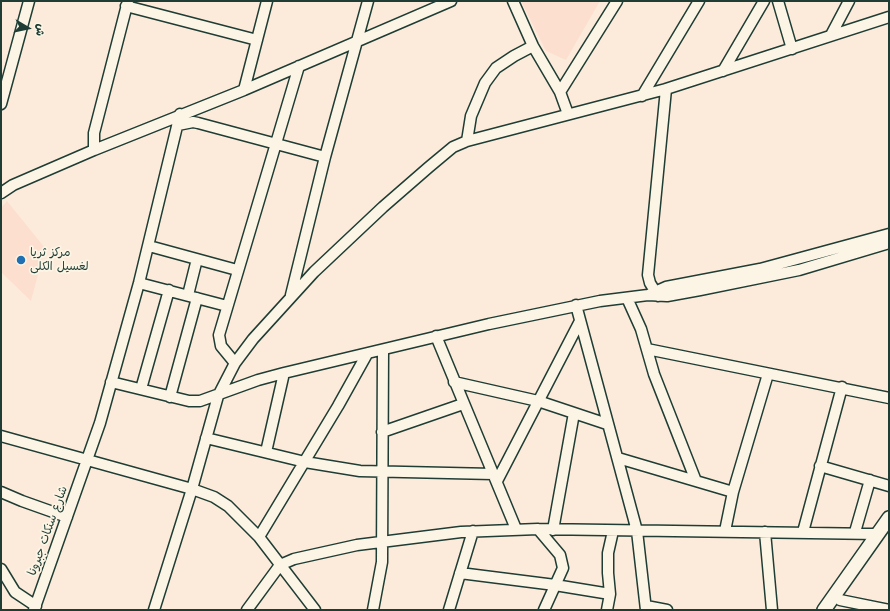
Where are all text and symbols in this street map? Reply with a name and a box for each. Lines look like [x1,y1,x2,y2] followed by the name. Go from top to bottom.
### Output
[8,8,48,48] north arrow
[32,23,49,37] text: ش
[30,246,89,274] place label: مركز ثريا لغسيل الكلى
[15,254,27,266] marker: مركز ثريا لغسيل الكلى
[25,484,71,578] street label: شارع سنكات جبرونا

